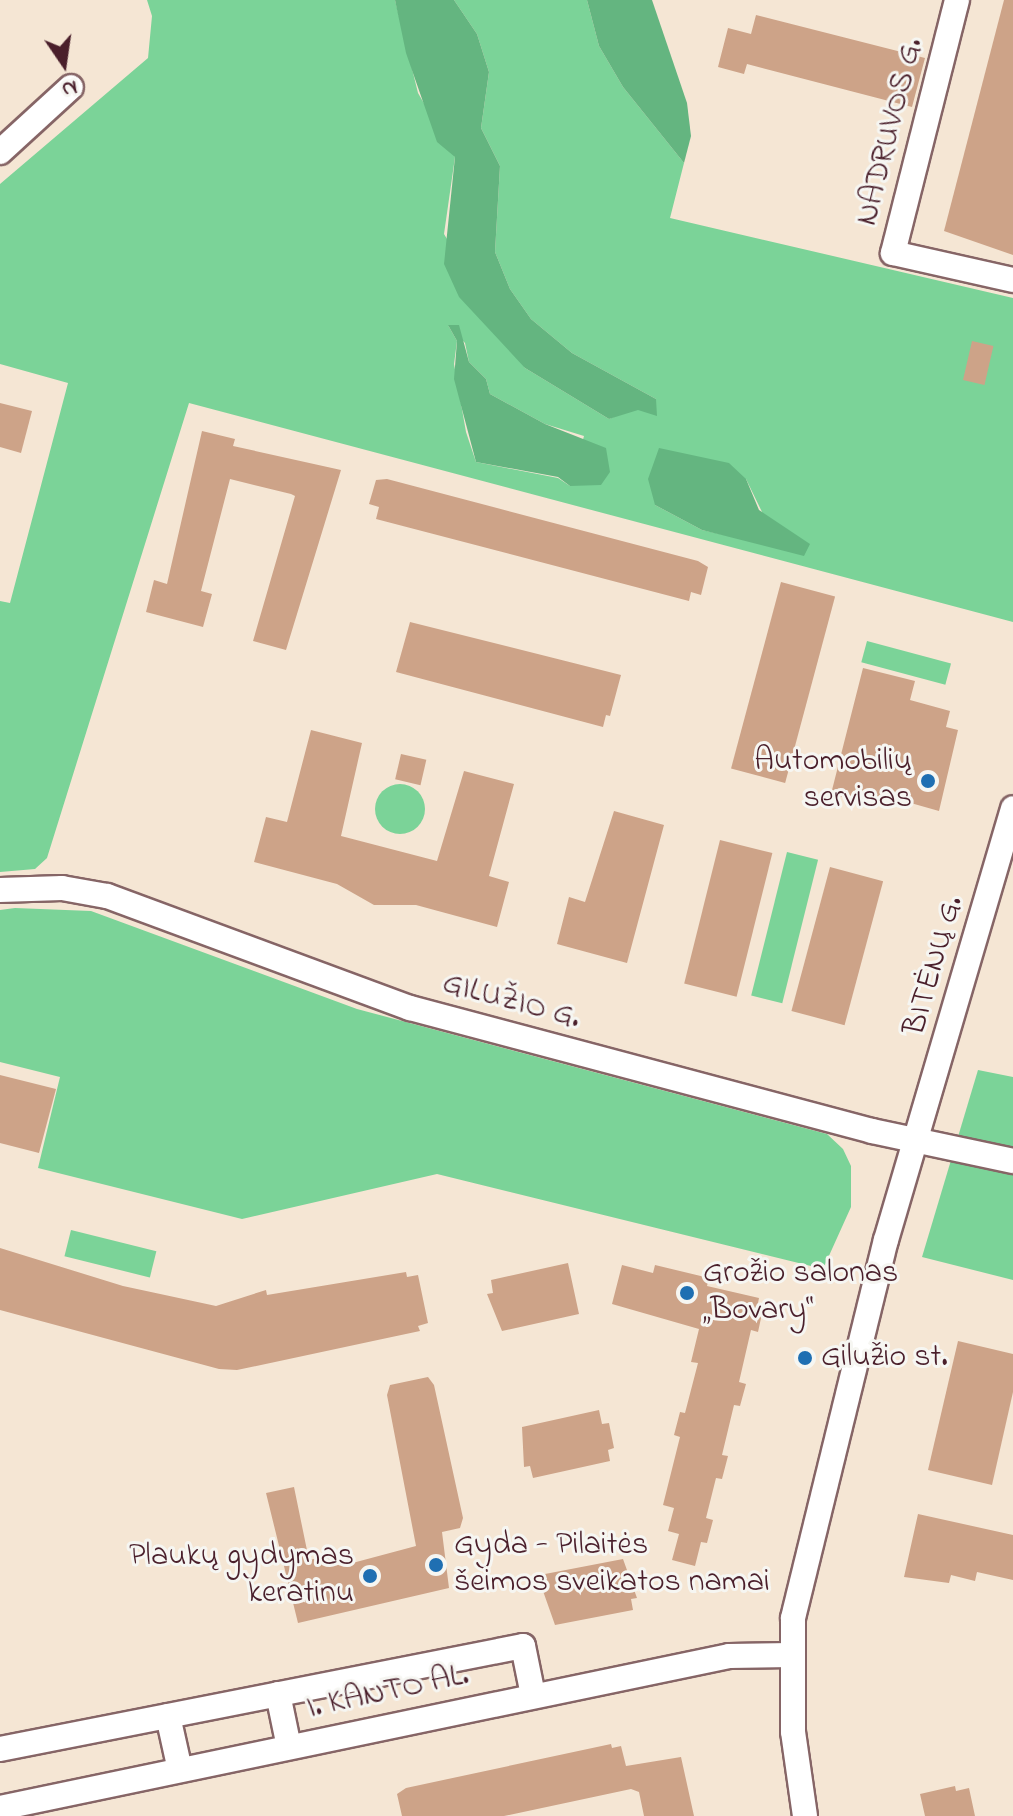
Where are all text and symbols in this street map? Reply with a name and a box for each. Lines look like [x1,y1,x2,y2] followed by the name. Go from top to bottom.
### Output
[24,24,104,104] north arrow
[849,34,933,230] street label: NADRUVOS G.
[59,70,80,105] text: N
[754,744,912,819] place label: Automobilių servisas
[919,772,937,790] marker: Automobilių servisas
[897,892,973,1040] street label: BITĖNŲ G.
[438,965,584,1039] street label: GILUŽIO G.
[703,1256,898,1331] place label: Grožio salonas „Bovary“
[678,1284,696,1302] marker: Grožio salonas „Bovary“
[821,1339,948,1377] place label: Gilužio st.
[796,1349,814,1367] marker: Gilužio st.
[454,1528,770,1603] place label: Gyda - Pilaitės šeimos sveikatos namai
[129,1539,354,1614] place label: Plaukų gydymas keratinu
[425,1554,447,1576] marker: Gyda - Pilaitės šeimos sveikatos namai
[361,1567,379,1585] marker: Plaukų gydymas keratinu
[304,1657,472,1729] street label: I. KANTO AL.

